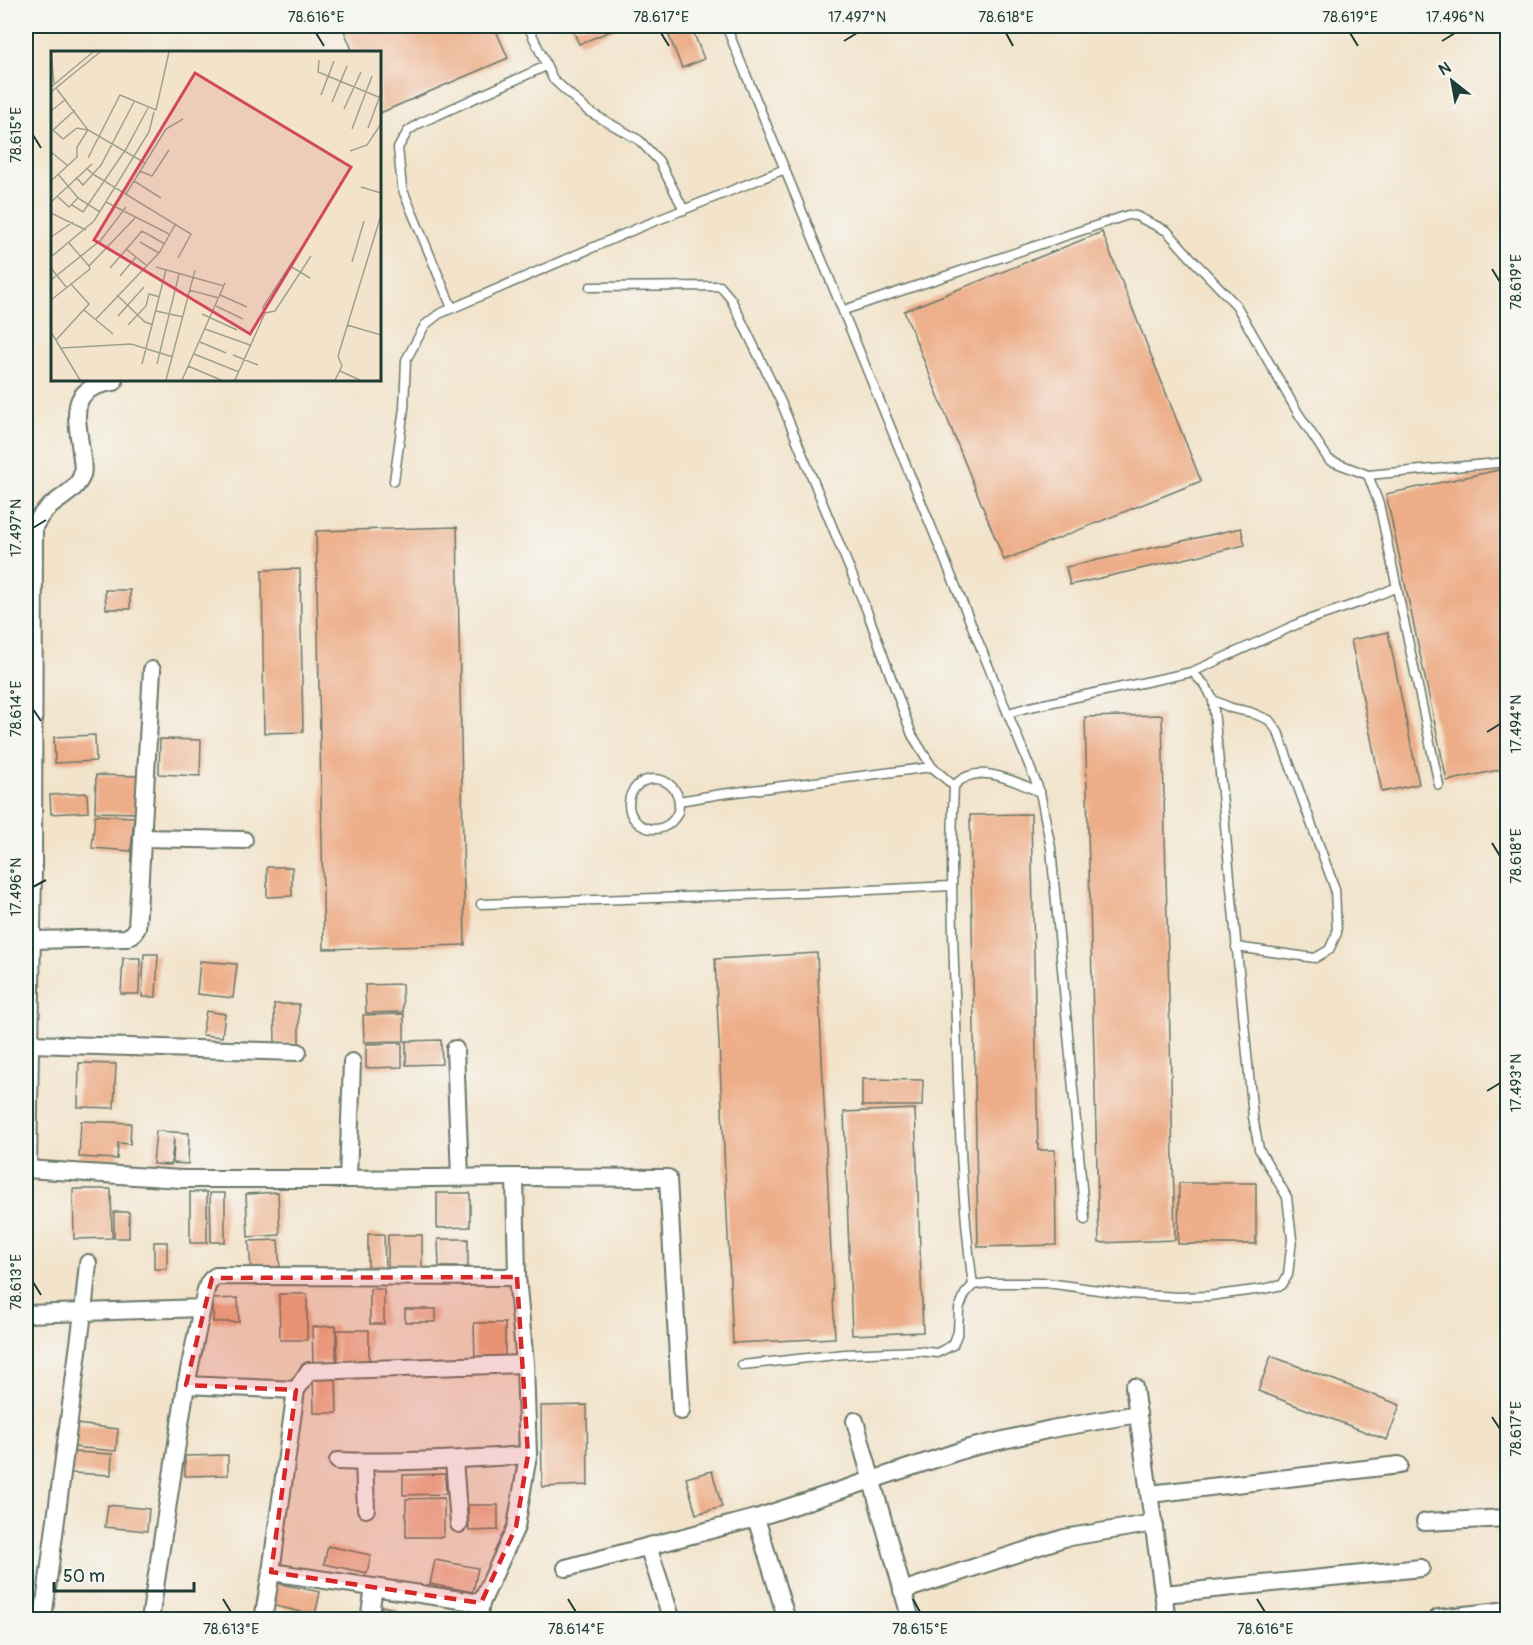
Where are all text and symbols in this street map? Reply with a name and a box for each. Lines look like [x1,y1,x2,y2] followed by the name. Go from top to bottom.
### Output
[288,8,344,27] text: 78.616°E
[633,8,689,27] text: 78.617°E
[828,8,886,27] text: 17.497°N
[978,8,1034,27] text: 78.618°E
[1322,8,1378,27] text: 78.619°E
[1426,8,1484,27] text: 17.496°N
[51,51,381,381] inset map
[1422,51,1482,111] north arrow
[1435,58,1455,80] text: N
[7,107,26,163] text: 78.615°E
[1507,254,1526,310] text: 78.619°E
[7,499,26,557] text: 17.497°N
[7,681,26,737] text: 78.614°E
[1507,695,1526,753] text: 17.494°N
[1507,828,1526,884] text: 78.618°E
[7,858,26,916] text: 17.496°N
[1507,1054,1526,1112] text: 17.493°N
[7,1254,26,1310] text: 78.613°E
[1507,1401,1526,1457] text: 78.617°E
[54,1555,194,1593] scale bar
[63,1565,105,1588] text: 50 m
[203,1620,259,1639] text: 78.613°E
[548,1620,604,1639] text: 78.614°E
[892,1620,948,1639] text: 78.615°E
[1237,1620,1293,1639] text: 78.616°E

